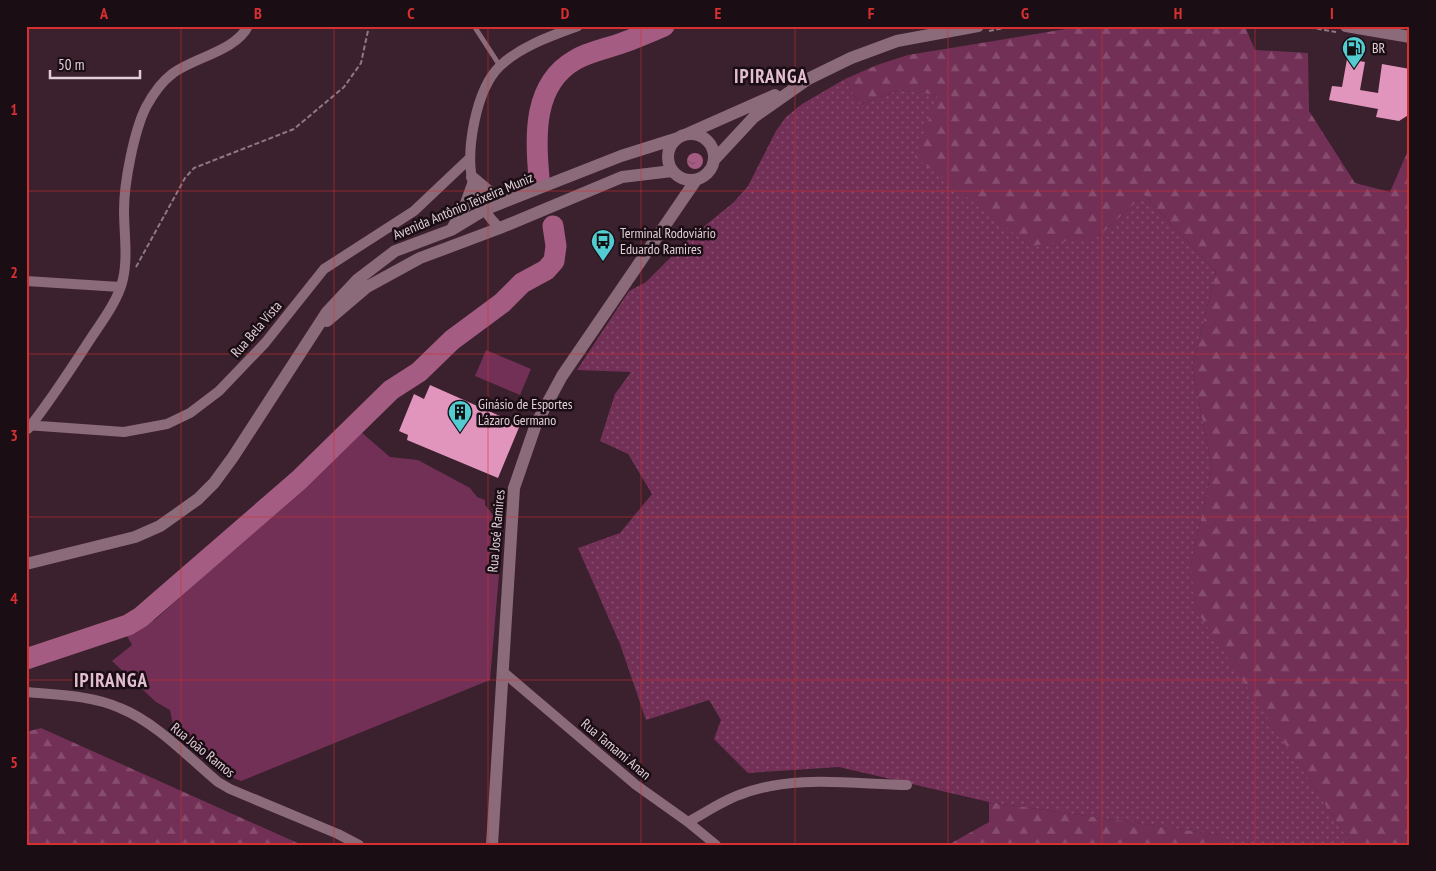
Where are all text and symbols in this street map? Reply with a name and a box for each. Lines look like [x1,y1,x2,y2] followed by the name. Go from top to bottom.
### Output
[99,3,109,23] text: A
[254,3,262,23] text: B
[407,3,415,23] text: C
[561,3,570,23] text: D
[715,3,722,23] text: E
[868,3,875,23] text: F
[1021,3,1029,23] text: G
[1174,3,1182,23] text: H
[1330,3,1334,23] text: I
[1341,35,1367,69] fuel station icon: BR
[1372,39,1386,57] place label: BR
[50,48,140,80] scale bar
[58,55,84,74] text: 50 m
[734,64,808,88] district label: IPIRANGA
[10,99,18,119] text: 1
[390,168,536,244] street label: Avenida Antônio Teixeira Muniz
[620,224,716,258] place label: Terminal Rodoviário Eduardo Ramires
[590,228,616,262] bus stop icon: Terminal Rodoviário Eduardo Ramires
[10,262,18,282] text: 2
[227,297,285,361] street label: Rua Bela Vista
[478,395,573,429] place label: Ginásio de Esportes Lázaro Germano
[447,399,473,433] building icon: Ginásio de Esportes Lázaro Germano
[10,425,18,445] text: 3
[483,489,509,573] street label: Rua José Ramires
[10,588,18,608] text: 4
[74,668,148,692] district label: IPIRANGA
[577,715,655,783] street label: Rua Tamami Anan
[167,719,239,782] street label: Rua João Ramos
[10,752,18,772] text: 5

